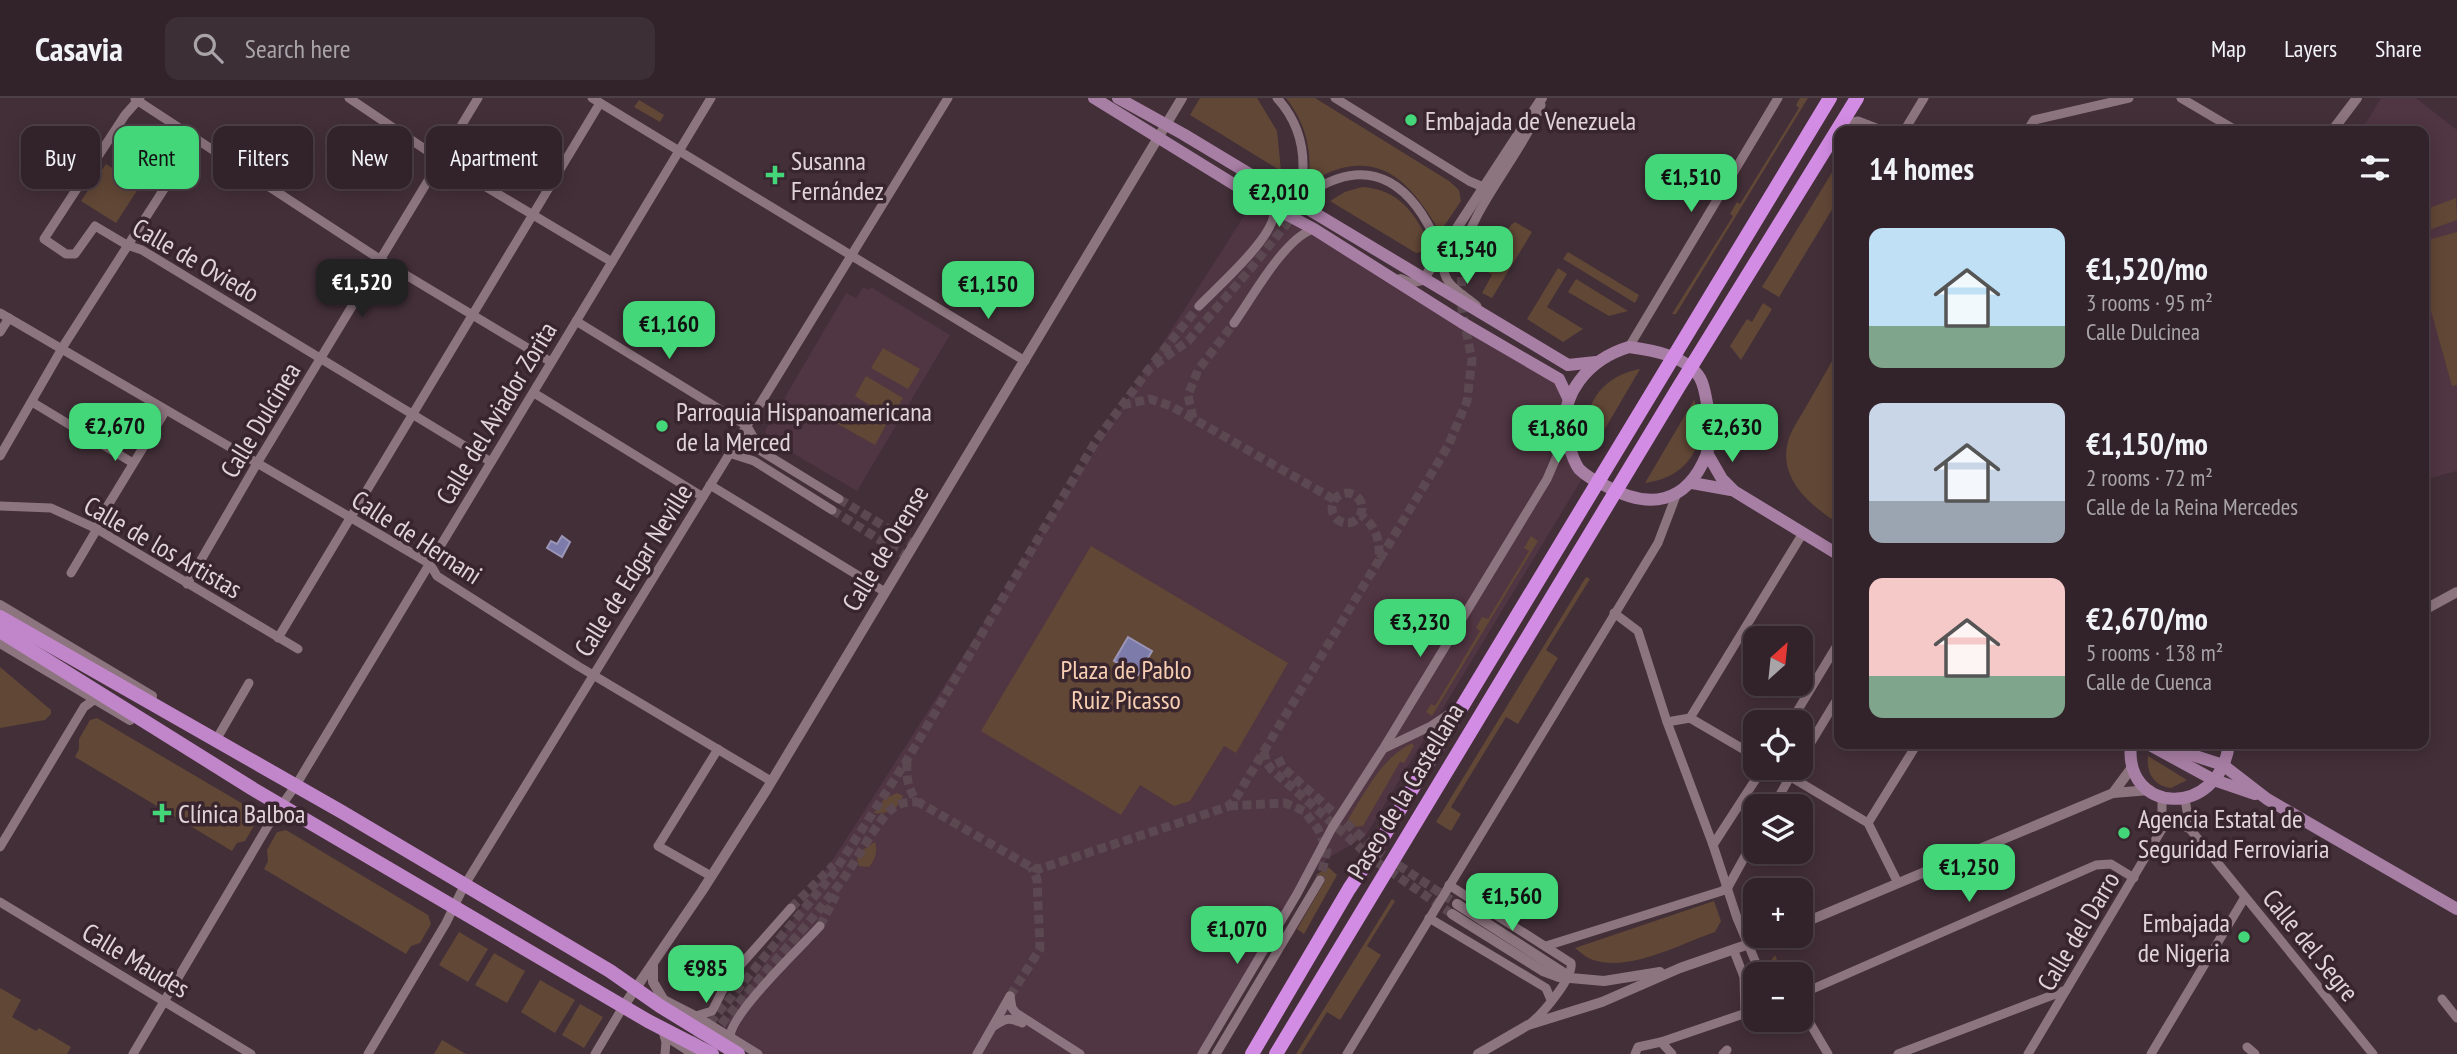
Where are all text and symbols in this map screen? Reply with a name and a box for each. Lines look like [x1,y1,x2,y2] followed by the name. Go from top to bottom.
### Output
[165,17,655,80] search box
[35,27,123,70] text: Casavia
[189,29,227,67] icon: search
[245,32,351,65] text: Search here
[2211,33,2246,64] text: Map
[2284,33,2337,64] text: Layers
[2375,33,2422,64] text: Share
[1425,104,1636,137] place label: Embajada de Venezuela
[1403,112,1419,128] marker: Embajada de Venezuela
[21,126,100,189] chip: Buy
[114,126,199,189] chip: Rent
[213,126,313,189] chip: Filters
[327,126,412,189] chip: New
[426,126,562,189] chip: Apartment
[791,144,884,207] place label: Susanna Fernández
[1869,149,1974,188] text: 14 homes
[2356,149,2394,187] icon: filters
[1634,155,1748,214] pin: €1,510
[1661,162,1721,191] text: €1,510
[765,165,785,185] marker: Susanna Fernández
[1222,170,1336,229] pin: €2,010
[1249,177,1309,206] text: €2,010
[127,211,265,309] street label: Calle de Oviedo
[1410,226,1524,286] pin: €1,540
[1437,234,1497,263] text: €1,540
[2086,249,2208,288] text: €1,520/mo
[1925,256,2009,340] icon: home
[305,260,419,319] pin: €1,520
[931,262,1045,321] pin: €1,150
[332,267,392,296] text: €1,520
[958,269,1018,298] text: €1,150
[2086,288,2213,317] text: 3 rooms · 95 m²
[612,302,726,361] pin: €1,160
[639,309,699,338] text: €1,160
[428,316,564,510] street label: Calle del Aviador Zorita
[2086,317,2200,346] text: Calle Dulcinea
[213,356,307,484] street label: Calle Dulcinea
[676,395,932,458] place label: Parroquia Hispanoamericana de la Merced
[58,404,172,463] pin: €2,670
[1675,404,1789,464] pin: €2,630
[1501,406,1615,465] pin: €1,860
[85,411,145,440] text: €2,670
[1702,412,1762,441] text: €2,630
[1528,413,1588,442] text: €1,860
[654,418,670,434] marker: Parroquia Hispanoamericana de la Merced
[2086,424,2208,463] text: €1,150/mo
[1925,431,2009,515] icon: home
[2086,463,2213,492] text: 2 rooms · 72 m²
[567,478,699,662] street label: Calle de Edgar Neville
[835,479,935,617] street label: Calle de Orense
[346,483,488,591] street label: Calle de Hernani
[78,489,248,605] street label: Calle de los Artistas
[2086,492,2298,521] text: Calle de la Reina Mercedes
[2086,599,2208,638] text: €2,670/mo
[1363,600,1477,659] pin: €3,230
[1925,606,2009,690] icon: home
[1390,607,1450,636] text: €3,230
[1743,626,1813,696] north arrow
[1743,626,1813,1032] map controls
[2086,638,2223,667] text: 5 rooms · 138 m²
[1061,653,1191,716] park label: Plaza de Pablo Ruiz Picasso
[2086,667,2212,696] text: Calle de Cuenca
[1339,697,1471,885] street label: Paseo de la Castellana
[1743,710,1813,780] button: locate
[1743,794,1813,864] button: layers
[178,797,305,830] place label: Clínica Balboa
[2138,802,2329,865] place label: Agencia Estatal de Seguridad Ferroviaria
[152,803,172,823] marker: Clínica Balboa
[2116,825,2132,841] marker: Agencia Estatal de Seguridad Ferroviaria
[1912,844,2026,904] pin: €1,250
[1939,852,1999,881] text: €1,250
[2029,865,2127,997] street label: Calle del Darro
[1455,874,1569,933] pin: €1,560
[1743,878,1813,948] button: +
[1482,881,1542,910] text: €1,560
[2256,882,2366,1008] street label: Calle del Segre
[1180,906,1294,966] pin: €1,070
[2138,906,2230,969] place label: Embajada de Nigeria
[1207,914,1267,943] text: €1,070
[76,915,196,1005] street label: Calle Maudes
[2236,929,2252,945] marker: Embajada de Nigeria
[665,946,747,1005] pin: €985
[684,953,728,982] text: €985
[1743,962,1813,1032] button: −

